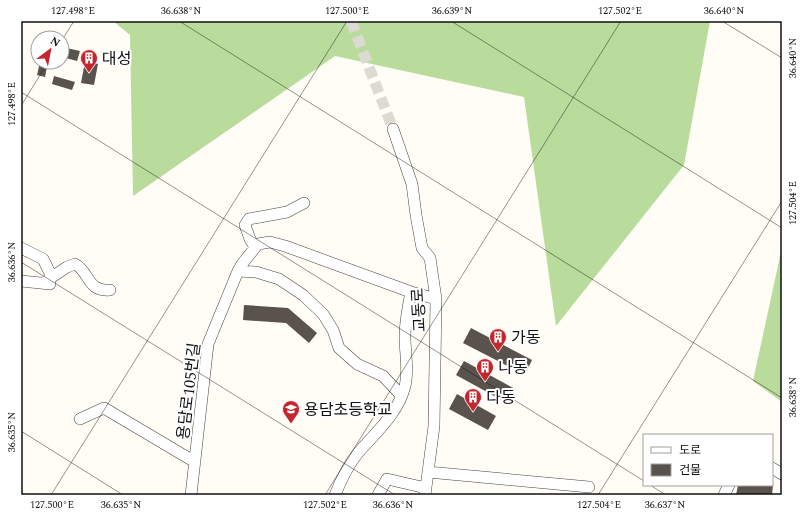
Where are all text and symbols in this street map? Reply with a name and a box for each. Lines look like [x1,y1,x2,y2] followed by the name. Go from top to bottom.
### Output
[51,3,95,19] text: 127.498°E
[161,3,201,19] text: 36.638°N
[325,3,369,19] text: 127.500°E
[432,3,472,19] text: 36.639°N
[598,3,642,19] text: 127.502°E
[704,3,744,19] text: 36.640°N
[30,30,70,70] north arrow
[47,32,63,52] text: N
[785,38,801,78] text: 36.640°N
[102,47,131,71] place label: 대성
[79,48,99,73] building icon: 대성
[4,82,20,126] text: 127.498°E
[785,181,801,225] text: 127.504°E
[4,242,20,282] text: 36.636°N
[406,287,432,333] street label: 교동로
[511,326,541,350] place label: 가동
[488,327,508,352] building icon: 가동
[171,341,207,441] street label: 용담로105번길
[498,356,528,380] place label: 나동
[475,357,495,382] building icon: 나동
[785,377,801,417] text: 36.638°N
[486,386,516,410] place label: 다동
[463,387,483,412] building icon: 다동
[304,398,392,422] place label: 용담초등학교
[281,399,301,424] school or university icon: 용담초등학교
[4,412,20,452] text: 36.635°N
[643,434,773,486] legend
[679,441,701,460] text: 도로
[679,461,701,480] text: 건물
[30,497,74,513] text: 127.500°E
[101,497,141,513] text: 36.635°N
[303,497,347,513] text: 127.502°E
[373,497,413,513] text: 36.636°N
[577,497,621,513] text: 127.504°E
[645,497,685,513] text: 36.637°N

